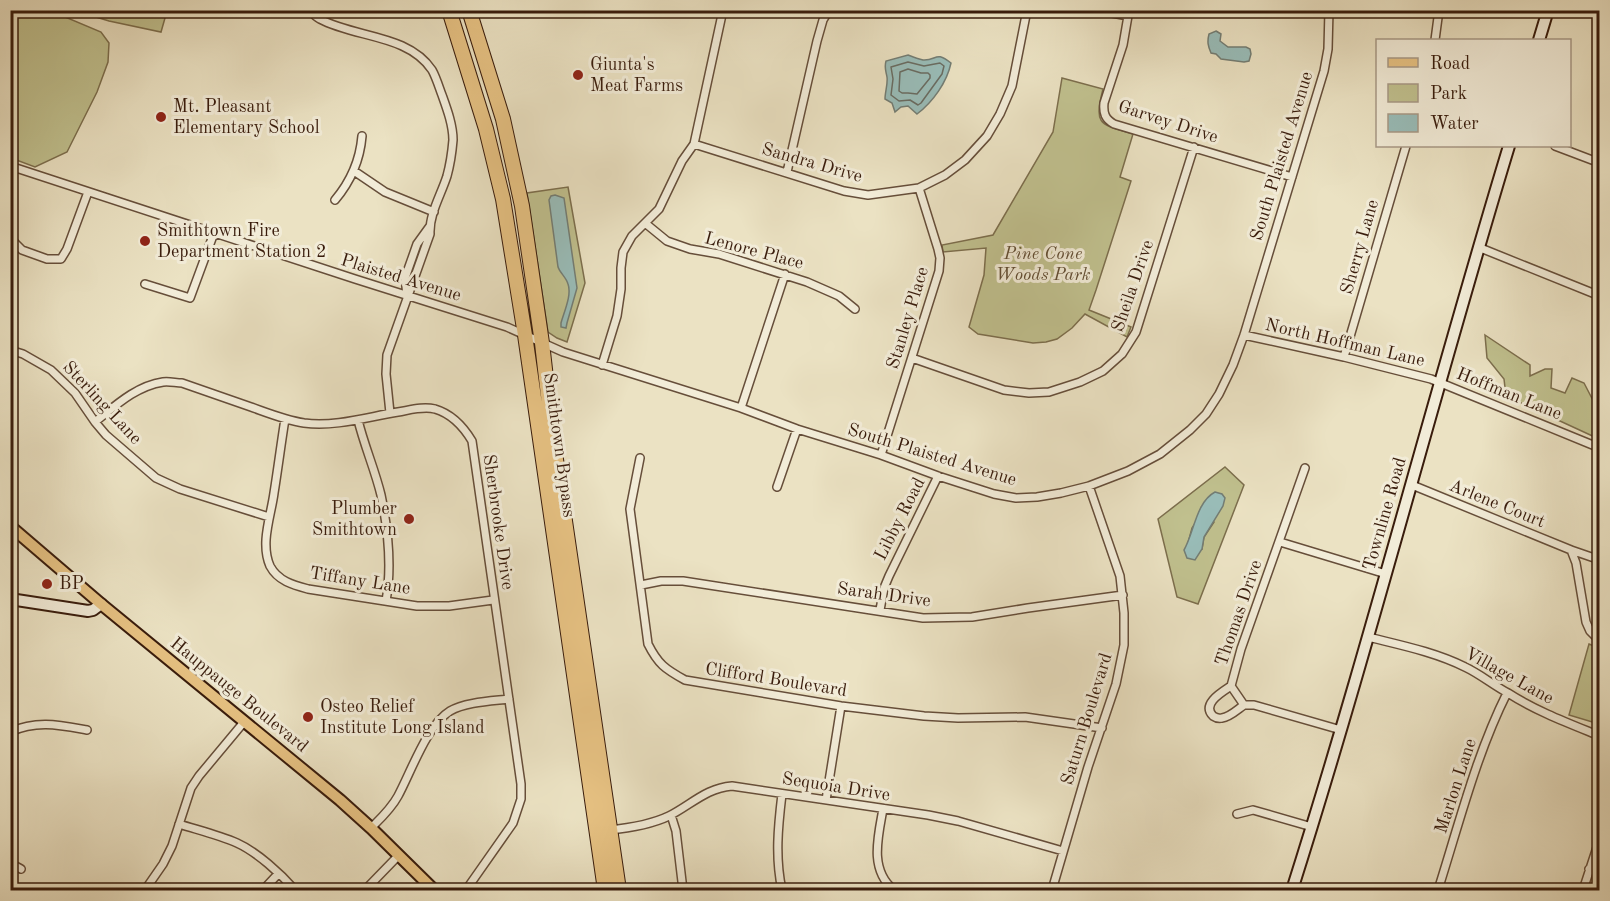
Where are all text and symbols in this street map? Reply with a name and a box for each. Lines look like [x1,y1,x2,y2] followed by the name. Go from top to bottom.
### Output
[1376,39,1571,147] legend
[1430,55,1470,73] text: Road
[590,56,683,95] place label: Giunta's Meat Farms
[571,68,585,82] marker: Giunta's Meat Farms
[1248,69,1316,243] street label: South Plaisted Avenue
[1430,85,1467,103] text: Park
[1116,97,1220,147] street label: Garvey Drive
[173,98,320,137] place label: Mt. Pleasant Elementary School
[154,110,168,124] marker: Mt. Pleasant Elementary School
[1430,115,1479,133] text: Water
[760,140,864,186] street label: Sandra Drive
[1338,198,1382,296] street label: Sherry Lane
[157,222,327,261] place label: Smithtown Fire Department Station 2
[702,229,806,273] street label: Lenore Place
[138,234,152,248] marker: Smithtown Fire Department Station 2
[1109,238,1157,334] street label: Sheila Drive
[995,245,1091,284] park label: Pine Cone Woods Park
[339,251,463,305] street label: Plaisted Avenue
[884,265,932,371] street label: Stanley Place
[1263,316,1427,370] street label: North Hoffman Lane
[59,358,145,448] street label: Sterling Lane
[1454,365,1564,423] street label: Hoffman Lane
[540,372,578,519] street label: Smithtown Bypass
[845,421,1019,489] street label: South Plaisted Avenue
[480,453,516,591] street label: Sherbrooke Drive
[1360,455,1410,573] street label: Townline Road
[872,475,928,563] street label: Libby Road
[1447,477,1547,531] street label: Arlene Court
[312,500,398,539] place label: Plumber Smithtown
[402,512,416,526] marker: Plumber Smithtown
[1212,558,1266,668] street label: Thomas Drive
[308,564,412,598] street label: Tiffany Lane
[59,575,84,593] place label: BP
[40,577,54,591] marker: BP
[836,580,932,610] street label: Sarah Drive
[167,634,311,756] street label: Hauppauge Boulevard
[1462,644,1556,708] street label: Village Lane
[1058,651,1116,787] street label: Saturn Boulevard
[704,660,848,700] street label: Clifford Boulevard
[320,698,485,737] place label: Osteo Relief Institute Long Island
[301,710,315,724] marker: Osteo Relief Institute Long Island
[1432,736,1480,836] street label: Marlon Lane
[781,770,891,804] street label: Sequoia Drive

